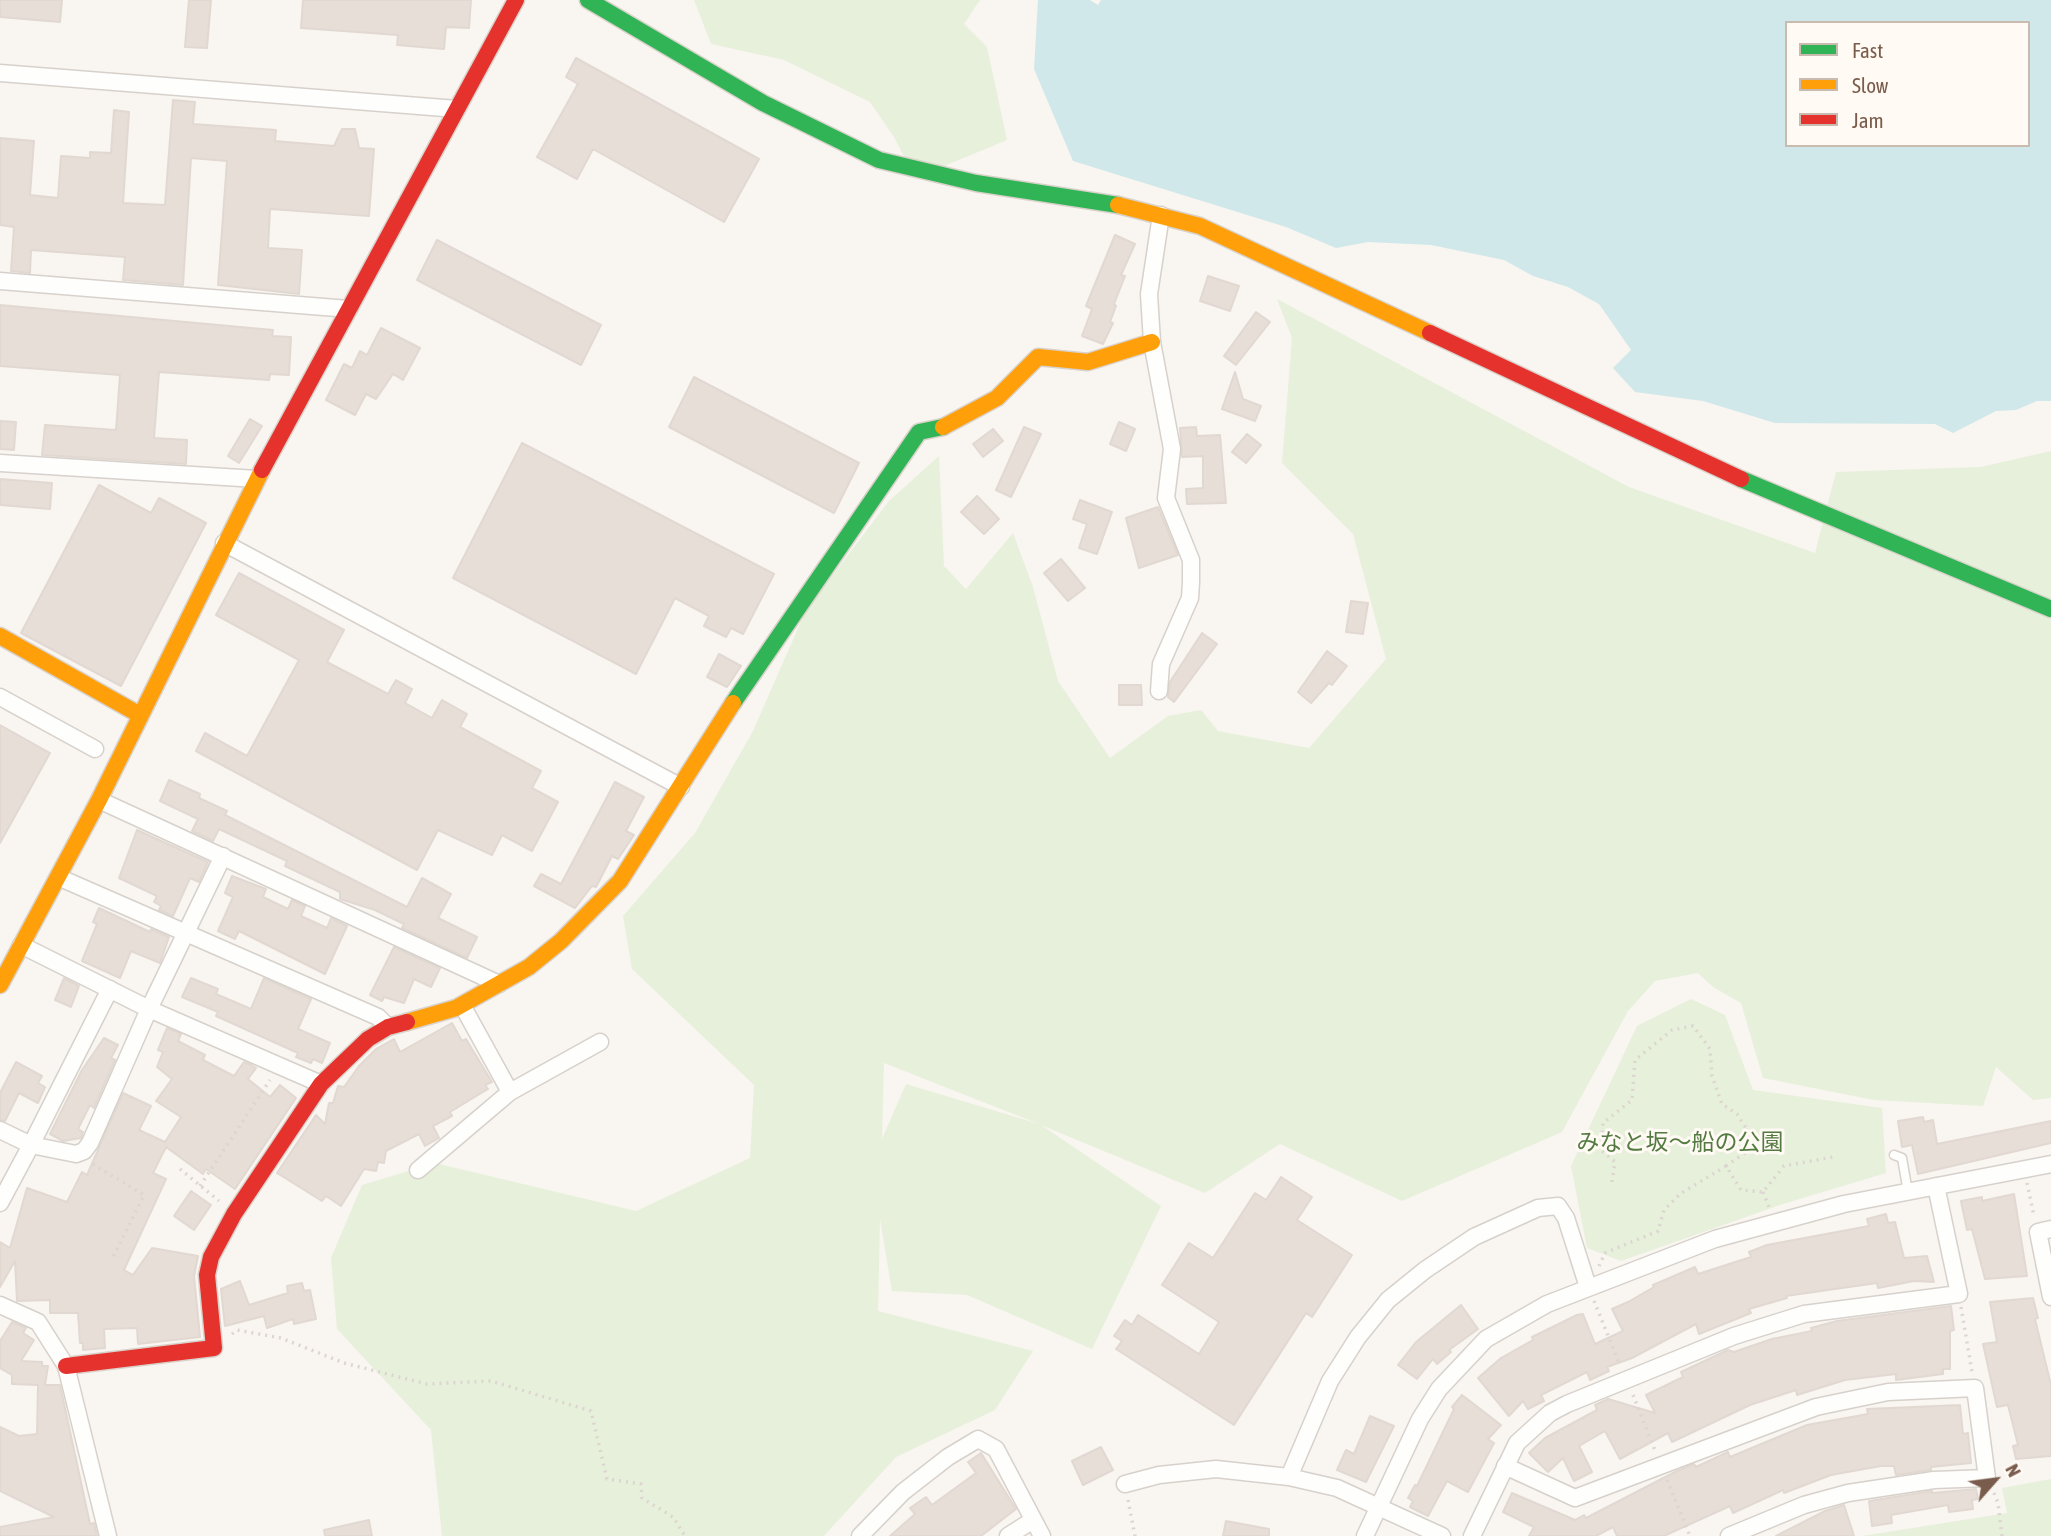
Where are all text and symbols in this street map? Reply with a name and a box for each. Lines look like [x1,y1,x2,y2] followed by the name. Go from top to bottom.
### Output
[1785,21,2030,147] legend
[1852,38,1883,62] text: Fast
[1852,73,1888,97] text: Slow
[1852,108,1884,132] text: Jam
[1577,1129,1783,1157] park label: みなと坂〜船の公園
[1960,1445,2030,1515] north arrow
[2001,1460,2026,1480] text: N

